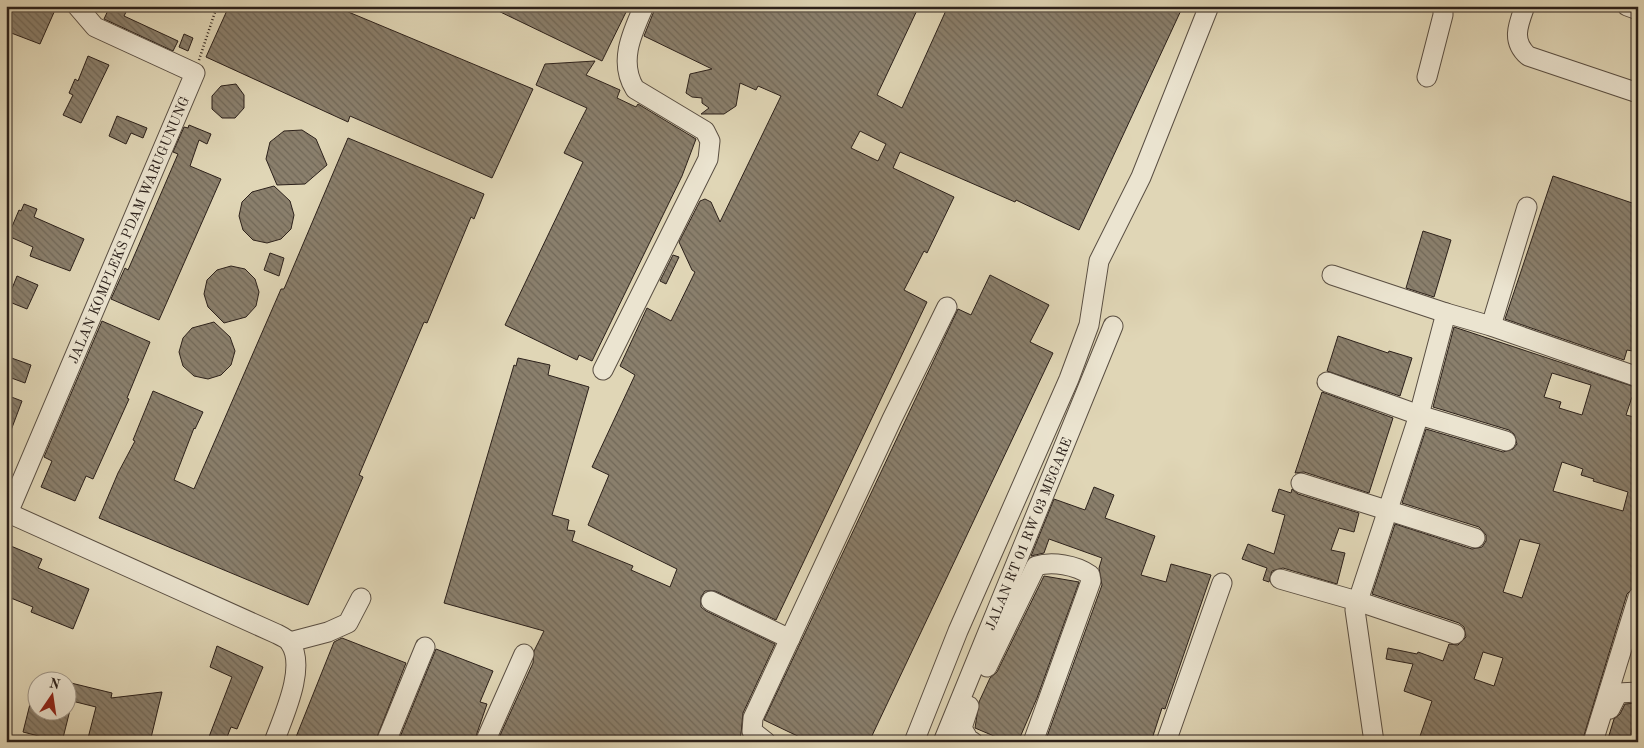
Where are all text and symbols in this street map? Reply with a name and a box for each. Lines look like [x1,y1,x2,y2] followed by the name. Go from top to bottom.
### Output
[66,94,192,366] street label: JALAN KOMPLEKS PDAM WARUGUNUNG
[983,436,1075,632] street label: JALAN RT 01 RW 03 MEGARE
[28,670,78,720] north arrow
[48,676,62,692] text: N

